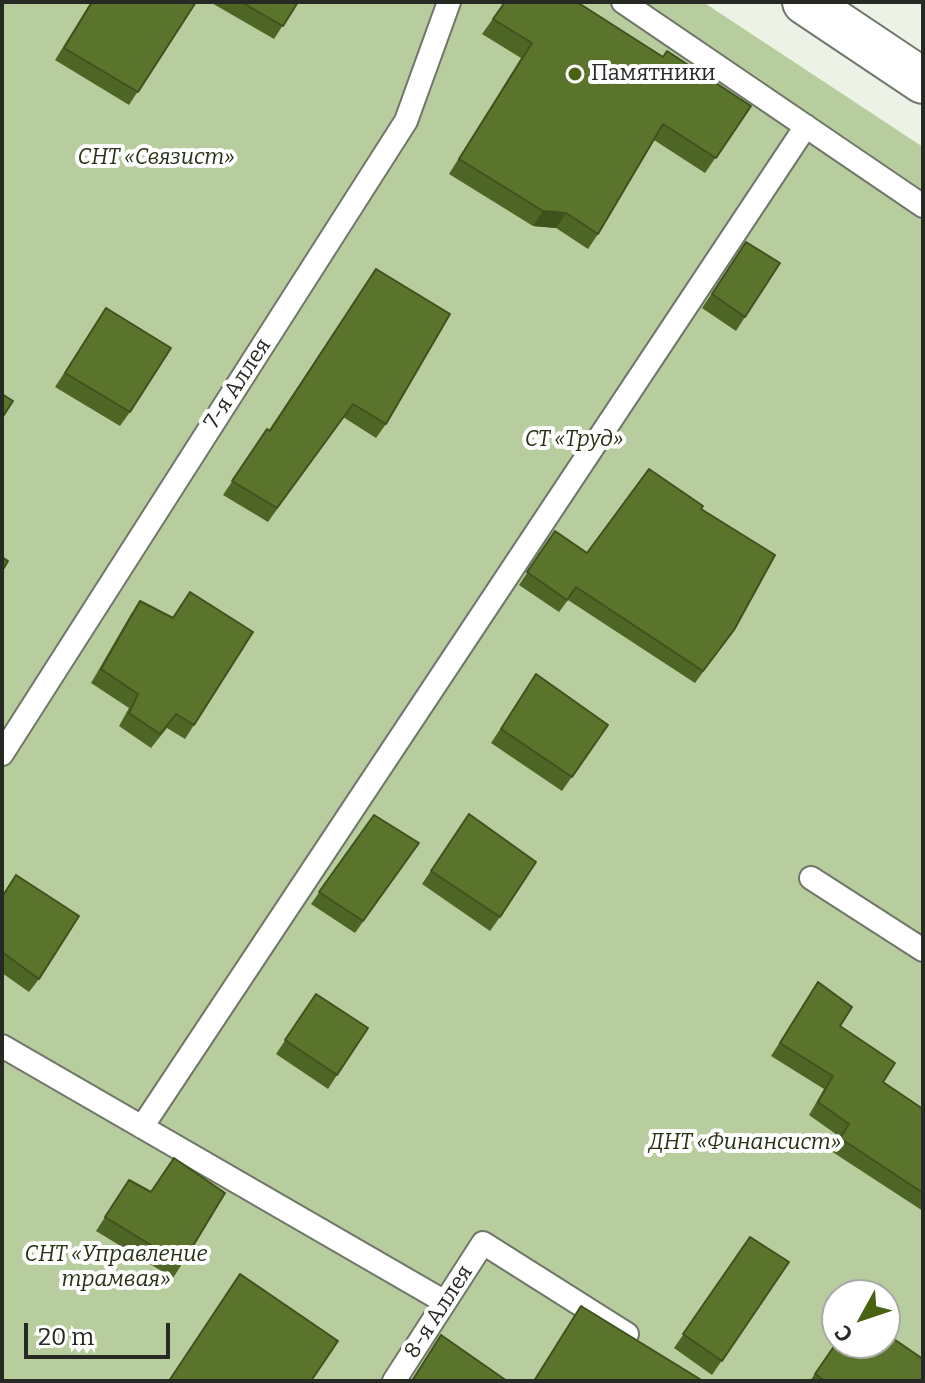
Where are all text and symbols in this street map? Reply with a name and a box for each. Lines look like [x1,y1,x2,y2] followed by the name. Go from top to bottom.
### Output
[591,61,716,87] place label: Памятники
[566,65,584,83] marker: Памятники
[77,145,235,171] park label: СНТ «Связист»
[199,334,277,434] street label: 7-я Аллея
[525,427,623,453] park label: СТ «Труд»
[649,1130,841,1156] park label: ДНТ «Финансист»
[24,1242,208,1294] park label: СНТ «Управление трамвая»
[399,1261,479,1363] street label: 8-я Аллея
[821,1279,901,1359] north arrow
[28,1307,174,1357] scale bar
[829,1319,859,1347] text: С
[38,1323,94,1351] text: 20 m

